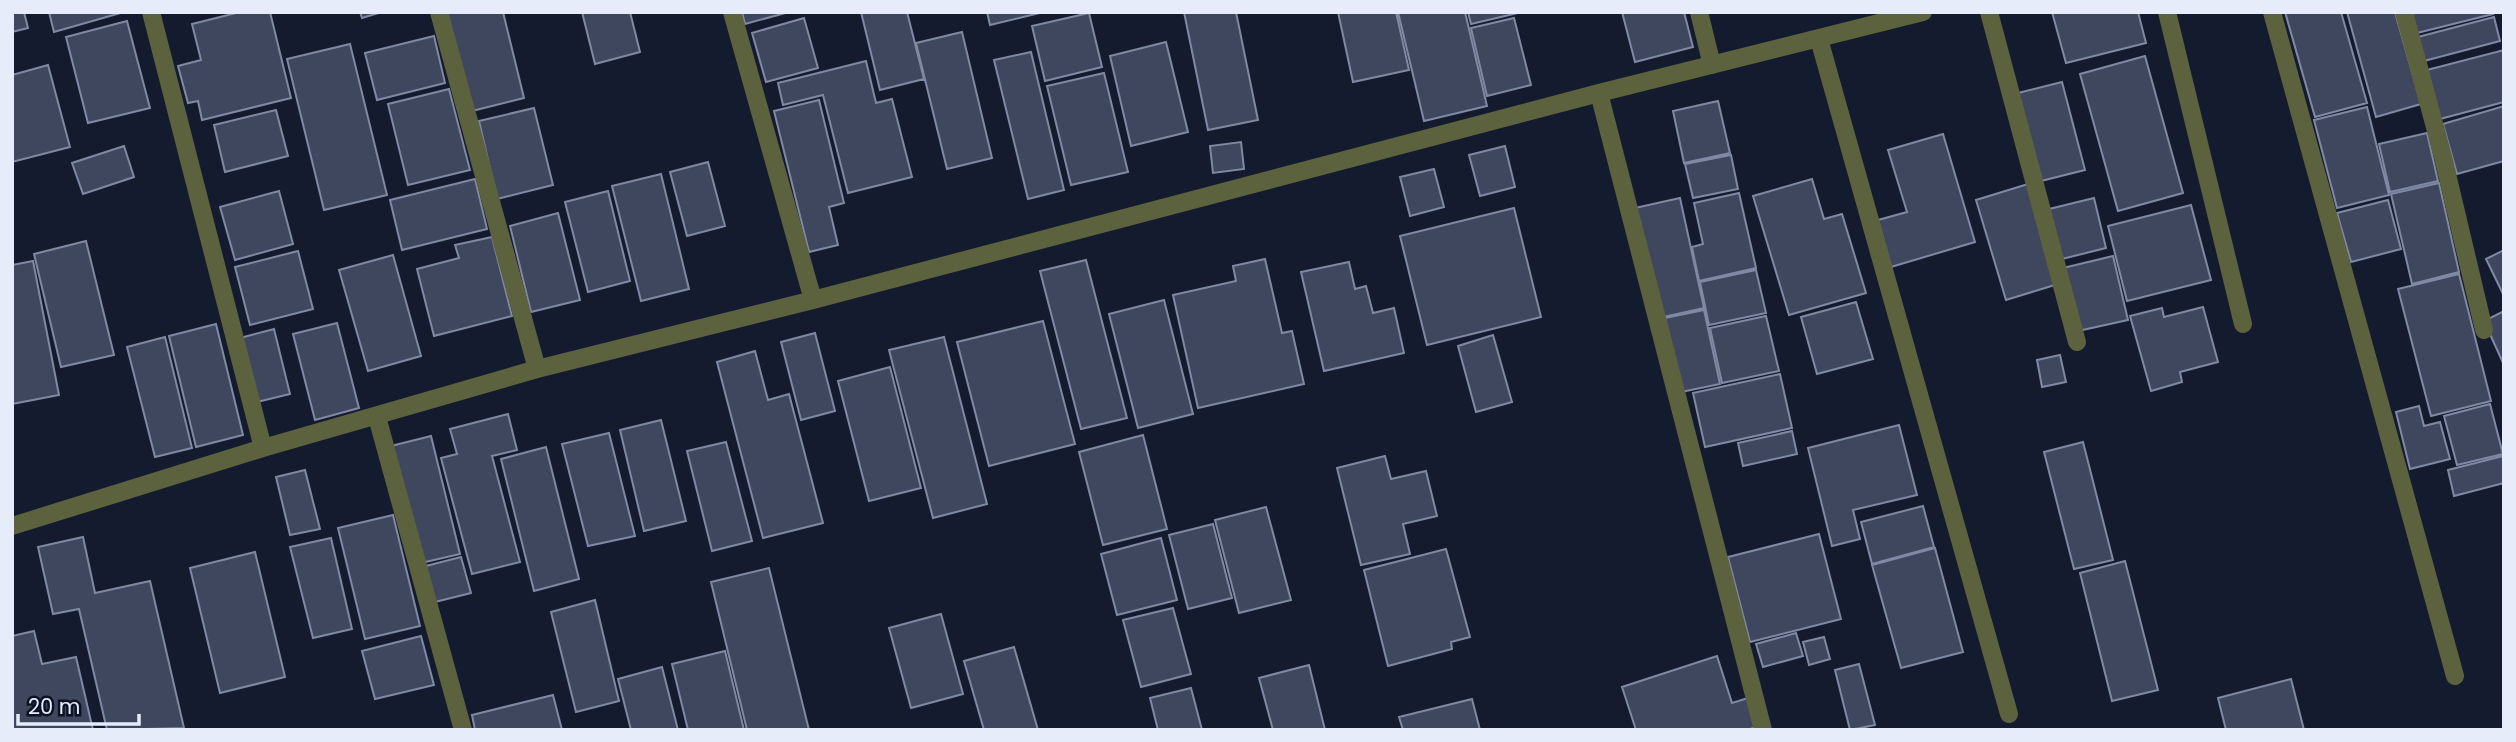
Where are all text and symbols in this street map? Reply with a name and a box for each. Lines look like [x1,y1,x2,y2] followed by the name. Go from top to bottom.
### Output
[18,682,138,726] scale bar
[28,692,81,721] text: 20 m

